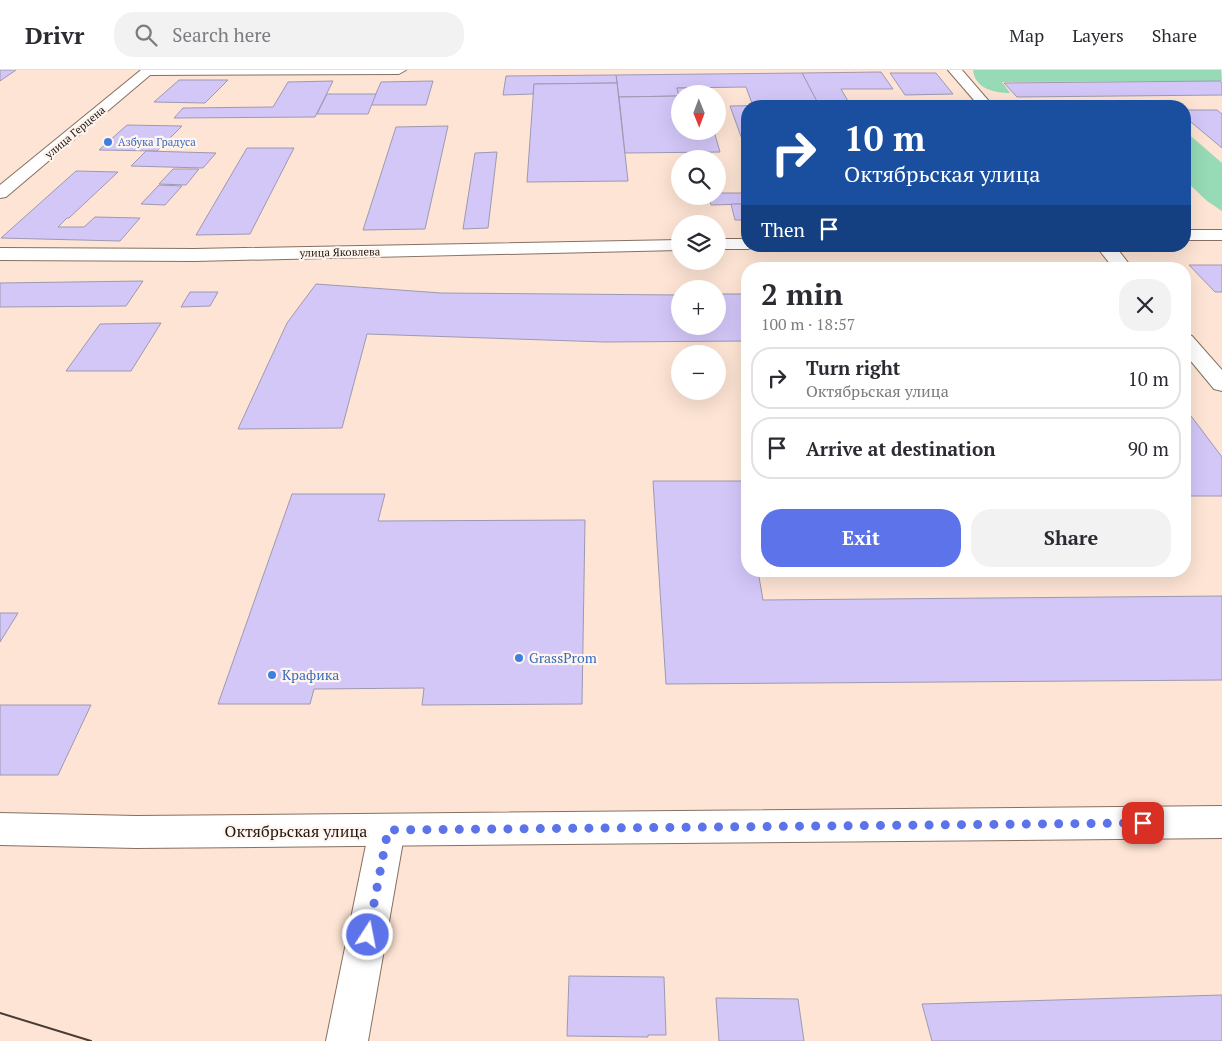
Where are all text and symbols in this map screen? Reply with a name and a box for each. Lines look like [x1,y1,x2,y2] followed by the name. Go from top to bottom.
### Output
[114,12,464,57] search box
[25,19,84,51] text: Drivr
[132,21,160,49] icon: search
[172,22,271,47] text: Search here
[1009,23,1044,47] text: Map
[1072,23,1124,47] text: Layers
[1152,23,1197,47] text: Share
[671,85,726,140] north arrow
[671,85,726,400] map controls
[41,102,108,162] street label: улица Герцена
[844,115,925,161] text: 10 m
[761,120,826,185] icon: right
[118,135,196,149] place label: Азбука Градуса
[102,136,114,148] marker: Азбука Градуса
[671,150,726,205] button: search
[844,159,1040,188] text: Октябрьская улица
[671,215,726,270] button: layers
[815,215,843,243] icon: arrive
[761,217,805,242] text: Then
[299,244,381,260] street label: улица Яковлева
[761,274,843,314] text: 2 min
[1119,279,1171,331] button: close
[671,280,726,335] button: +
[761,313,855,335] text: 100 m · 18:57
[671,345,726,400] button: −
[806,355,900,380] text: Turn right
[763,364,791,392] icon: right
[1128,366,1169,391] text: 10 m
[806,380,949,402] text: Октябрьская улица
[763,434,791,462] icon: arrive
[806,436,995,461] text: Arrive at destination
[1128,436,1169,461] text: 90 m
[761,509,961,567] button: Exit
[971,509,1171,567] button: Share
[529,648,597,667] place label: GrassProm
[513,652,525,664] marker: GrassProm
[282,665,339,684] place label: Крафика
[266,669,278,681] marker: Крафика
[1122,802,1164,844] pin
[1129,809,1157,837] icon: arrive
[225,820,367,842] street label: Октябрьская улица
[341,908,393,960] position arrow

